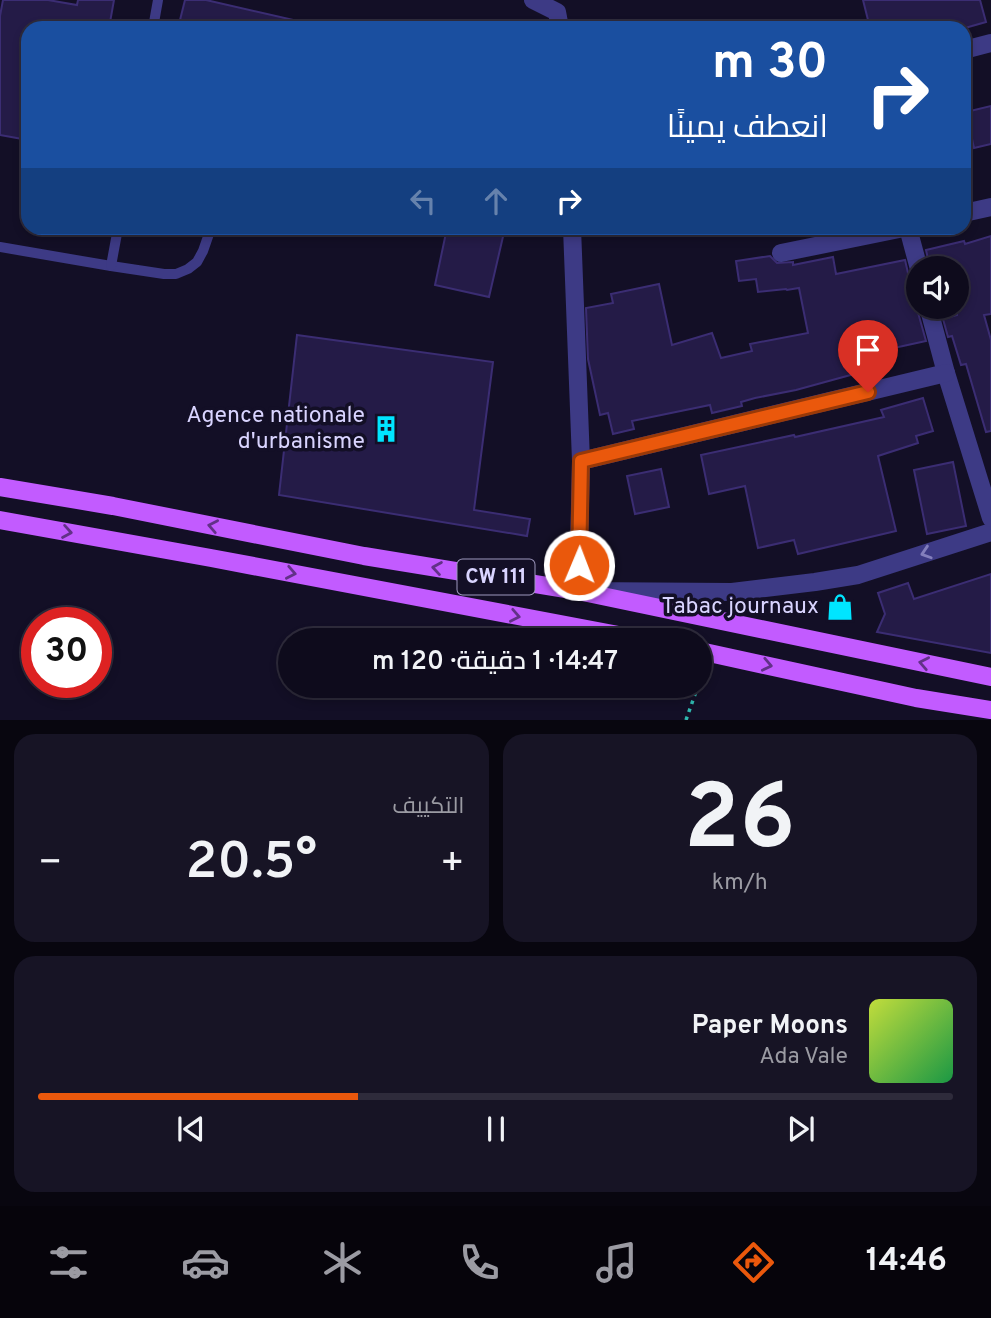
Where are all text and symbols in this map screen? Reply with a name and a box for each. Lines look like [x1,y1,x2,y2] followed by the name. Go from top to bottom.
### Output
[712,34,828,96] text: 30 m
[852,49,943,140] icon: right
[667,109,828,149] text: انعطف يمينًا
[404,182,442,220] icon: left
[477,182,515,220] icon: ahead
[550,182,588,220] icon: right
[906,256,969,319] map controls
[906,256,969,319] button: sound
[838,320,898,392] pin
[849,331,887,369] icon: arrive
[186,402,365,457] place label: Agence nationale d'urbanisme
[371,414,401,444] building icon: Agence nationale d'urbanisme
[207,519,219,534] one-way arrow
[61,524,73,539] one-way arrow
[542,528,616,602] position arrow
[921,545,933,559] one-way arrow
[458,560,534,594] road number: CW 111
[431,561,442,576] one-way arrow
[285,565,297,580] one-way arrow
[825,592,855,622] shop icon: Tabac journaux
[662,593,819,622] place label: Tabac journaux
[21,607,112,698] speed limit sign: 30
[508,607,520,622] one-way arrow
[372,646,618,679] text: 14:47 · 1 دقيقة · 120 m
[761,657,773,672] one-way arrow
[918,657,930,672] one-way arrow
[684,766,796,881] text: 26
[392,793,465,822] text: التكييف
[185,831,317,897] text: 20.5°
[38,840,63,889] text: −
[440,840,464,889] text: +
[712,869,768,898] text: km/h
[692,1010,848,1043] text: Paper Moons
[759,1043,848,1072] text: Ada Vale
[172,1110,210,1148] icon: previous
[477,1110,515,1148] icon: pause
[782,1110,820,1148] icon: next
[44,1238,93,1287] icon: filters
[181,1238,230,1287] icon: car
[318,1238,367,1287] icon: climate
[455,1238,504,1287] icon: phone
[592,1238,641,1287] icon: music
[729,1238,778,1287] icon: directions
[866,1242,947,1282] text: 14:46

